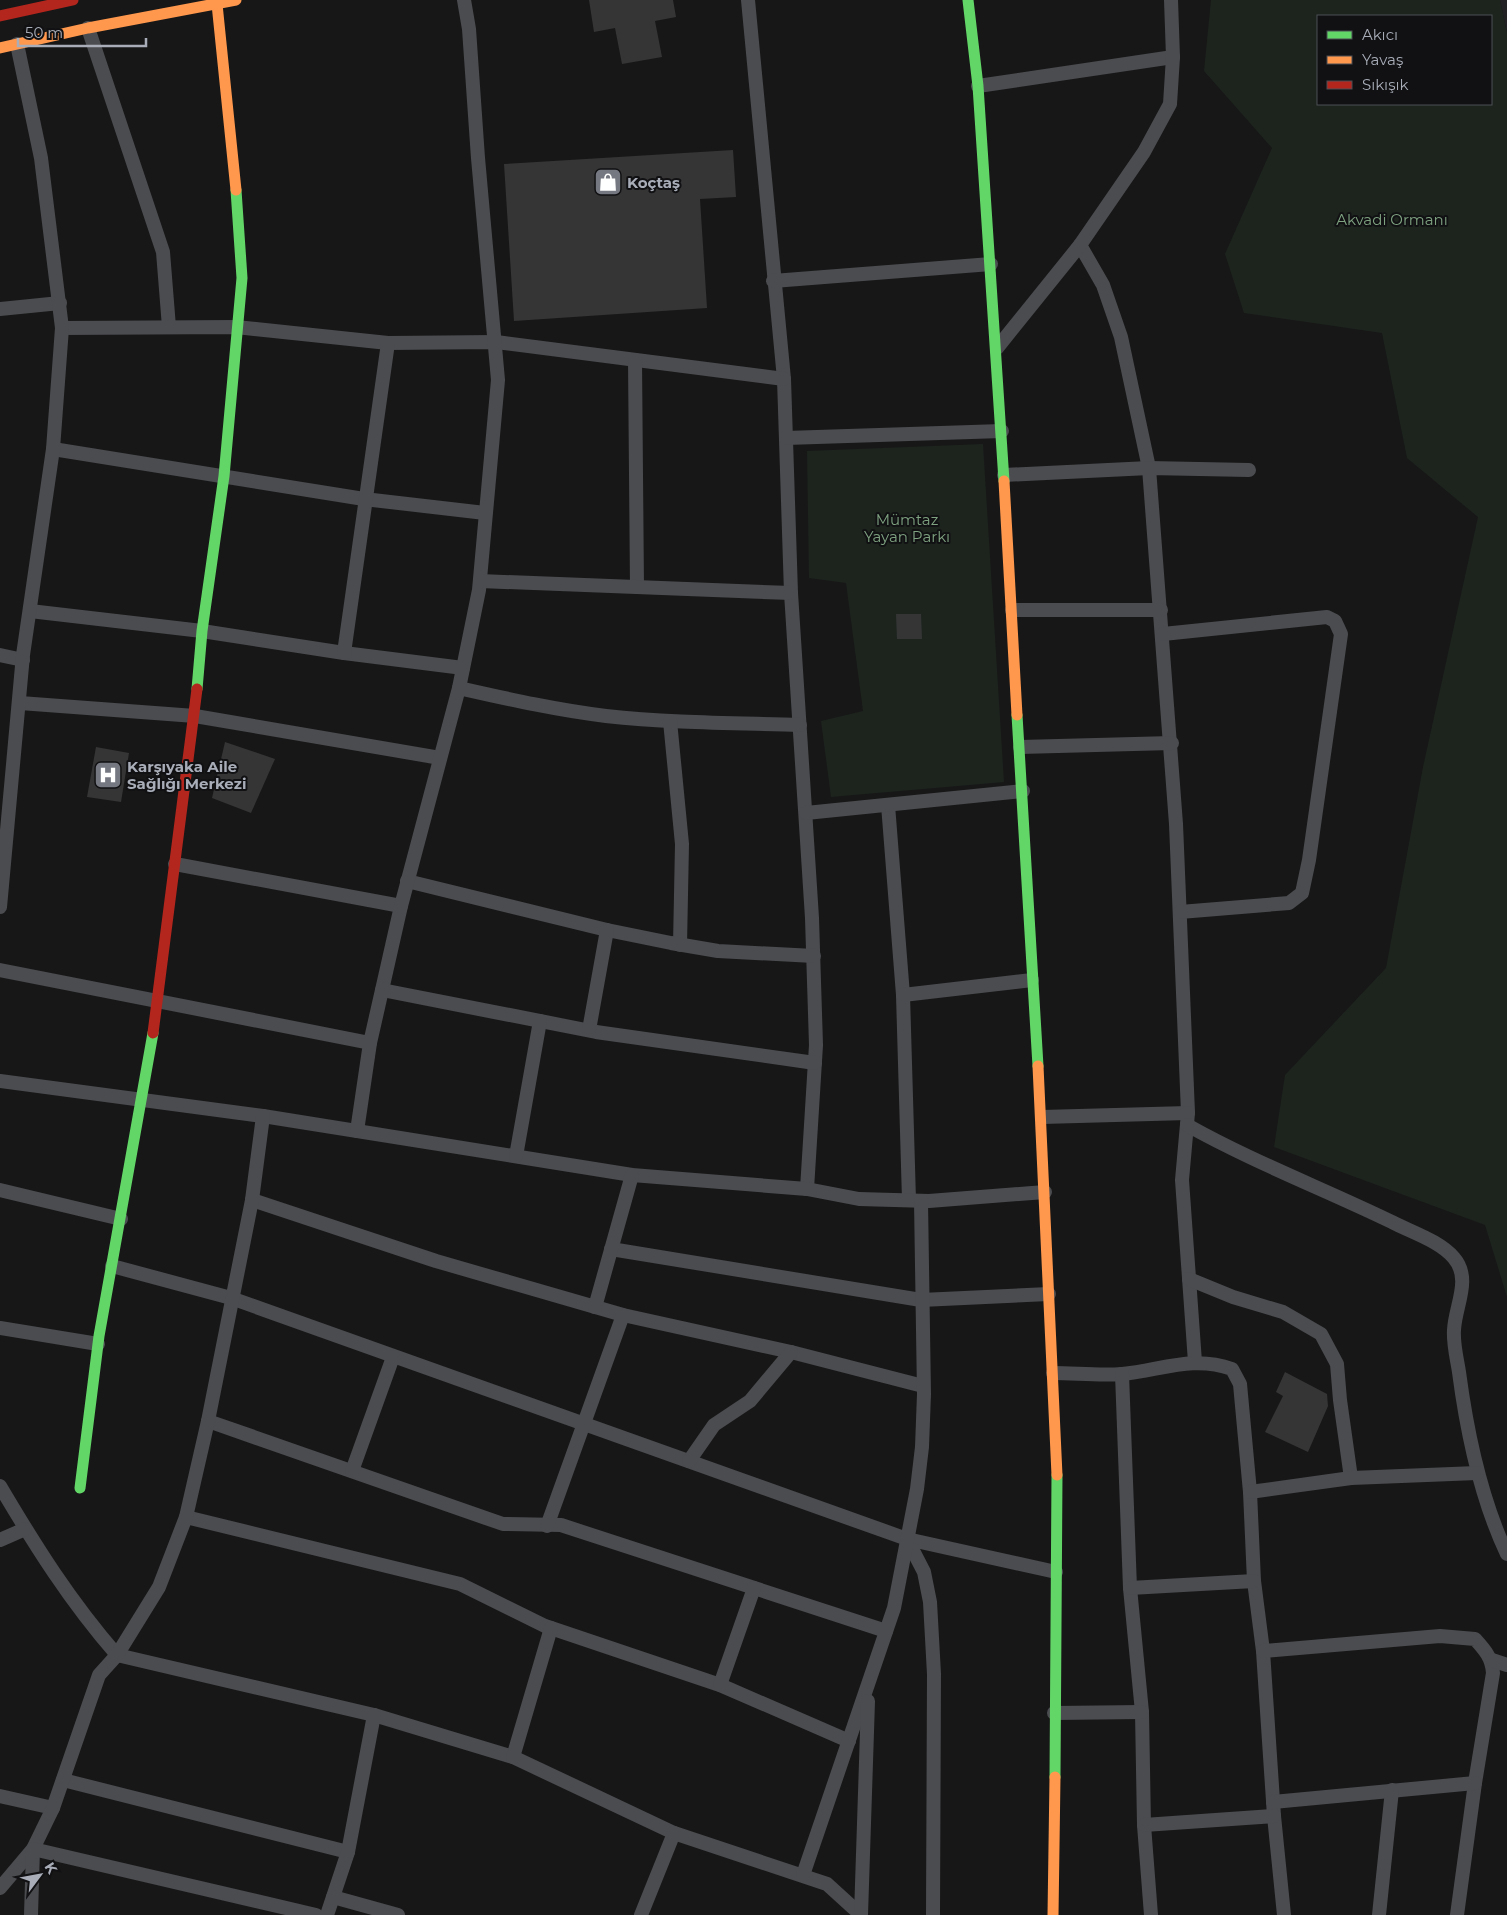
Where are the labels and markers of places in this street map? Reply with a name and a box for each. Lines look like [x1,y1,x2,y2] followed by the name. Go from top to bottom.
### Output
[593,167,623,197] shop icon: Koçtaş
[627,173,680,192] place label: Koçtaş
[127,757,246,793] place label: Karşıyaka Aile Sağlığı Merkezi
[93,760,123,790] hospital icon: Karşıyaka Aile Sağlığı Merkezi

